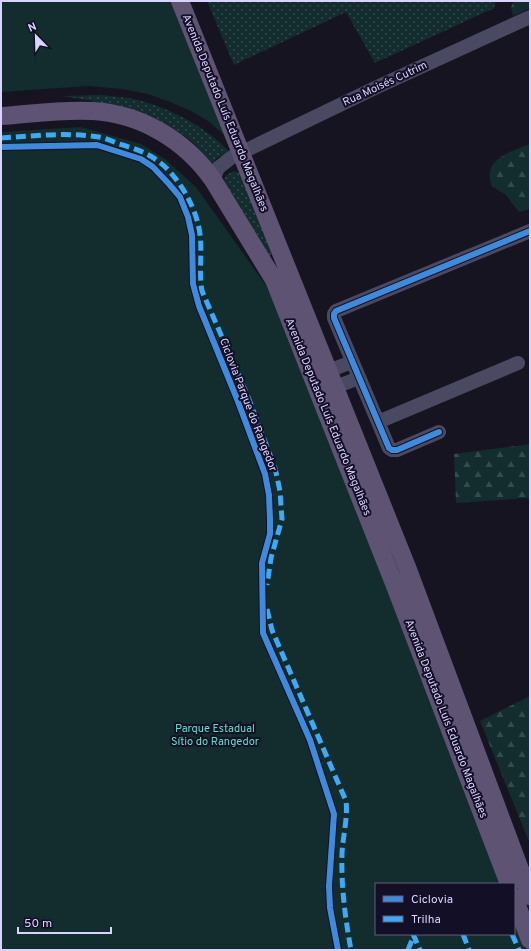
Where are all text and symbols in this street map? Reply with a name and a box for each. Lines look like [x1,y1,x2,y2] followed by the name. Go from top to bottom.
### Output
[179,12,271,214] street label: Avenida Deputado Luís Eduardo Magalhães
[16,16,56,56] north arrow
[26,20,39,36] text: N
[341,58,429,110] street label: Rua Moisés Cutrim
[282,316,374,518] street label: Avenida Deputado Luís Eduardo Magalhães
[216,336,280,474] street label: Ciclovia Parque do Rangedor
[402,618,490,820] street label: Avenida Deputado Luís Eduardo Magalhães
[171,722,260,749] park label: Parque Estadual Sítio do Rangedor
[375,883,515,935] legend
[411,892,453,908] text: Ciclovia
[18,909,111,935] scale bar
[411,912,441,928] text: Trilha
[24,916,52,932] text: 50 m

